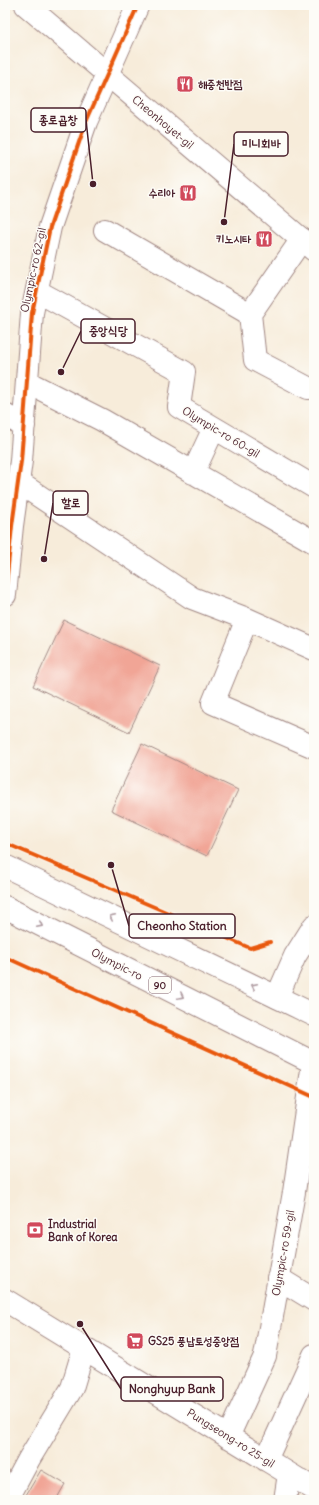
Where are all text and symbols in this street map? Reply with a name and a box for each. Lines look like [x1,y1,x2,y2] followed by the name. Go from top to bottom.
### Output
[175,74,195,94] restaurant icon: 해중천반점
[198,77,242,91] place label: 해중천반점
[129,92,197,152] street label: Cheonhoyet-gil
[31,108,86,132] callout: 종로곱창
[39,112,78,127] text: 종로곱창
[234,132,288,156] callout: 미니회바
[242,136,281,151] text: 미니회바
[178,183,198,203] restaurant icon: 수리아
[148,186,175,200] place label: 수리아
[17,226,49,314] street label: Olympic-ro 62-gil
[254,229,274,249] restaurant icon: 키노시타
[216,232,251,246] place label: 키노시타
[81,319,135,343] callout: 중앙식당
[89,323,128,338] text: 중앙식당
[180,403,262,461] street label: Olympic-ro 60-gil
[53,491,88,515] callout: 할로
[60,495,81,510] text: 할로
[108,914,116,922] one-way arrow
[129,914,235,938] callout: Cheonho Station
[137,918,227,933] text: Cheonho Station
[36,920,43,928] one-way arrow
[89,945,145,983] street label: Olympic-ro
[149,977,171,993] road number: 90
[251,983,258,991] one-way arrow
[177,991,184,999] one-way arrow
[269,1209,297,1297] street label: Olympic-ro 59-gil
[48,1217,118,1244] place label: Industrial Bank of Korea
[25,1220,45,1240] bank icon: Industrial Bank of Korea
[125,1331,145,1351] supermarket icon: GS25 풍납토성중앙점
[148,1334,239,1348] place label: GS25 풍납토성중앙점
[121,1377,223,1401] callout: Nonghyup Bank
[129,1381,215,1397] text: Nonghyup Bank
[184,1405,278,1471] street label: Pungseong-ro 25-gil

